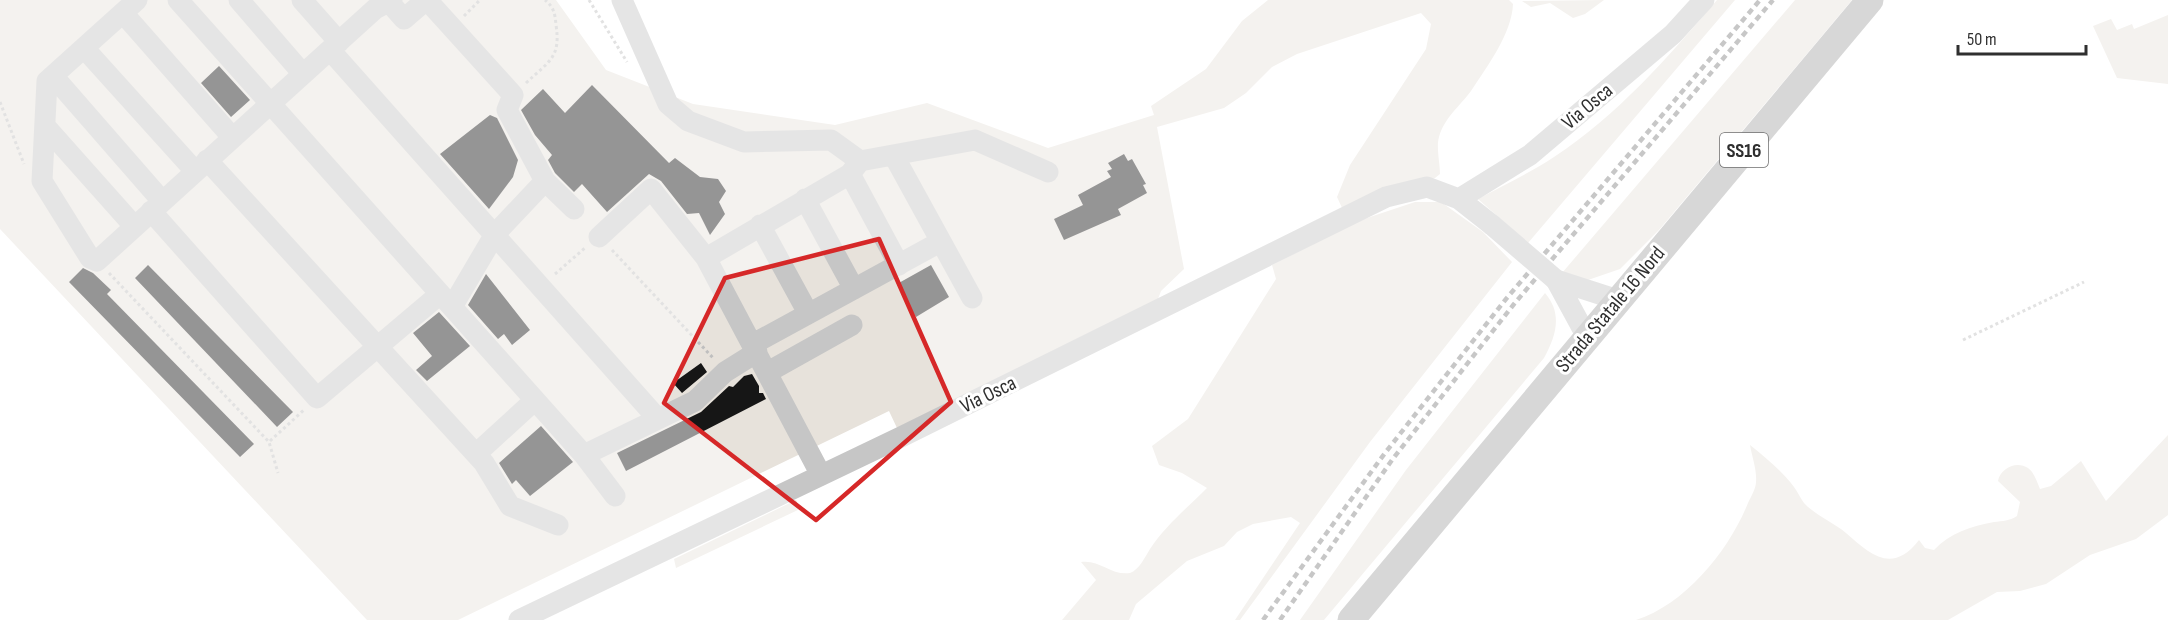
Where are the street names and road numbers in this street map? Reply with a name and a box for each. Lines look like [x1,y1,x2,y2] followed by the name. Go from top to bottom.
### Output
[1557,78,1618,135] street label: Via Osca
[1720,133,1768,167] road number: SS16
[1550,241,1670,377] street label: Strada Statale 16 Nord
[956,370,1020,419] street label: Via Osca

